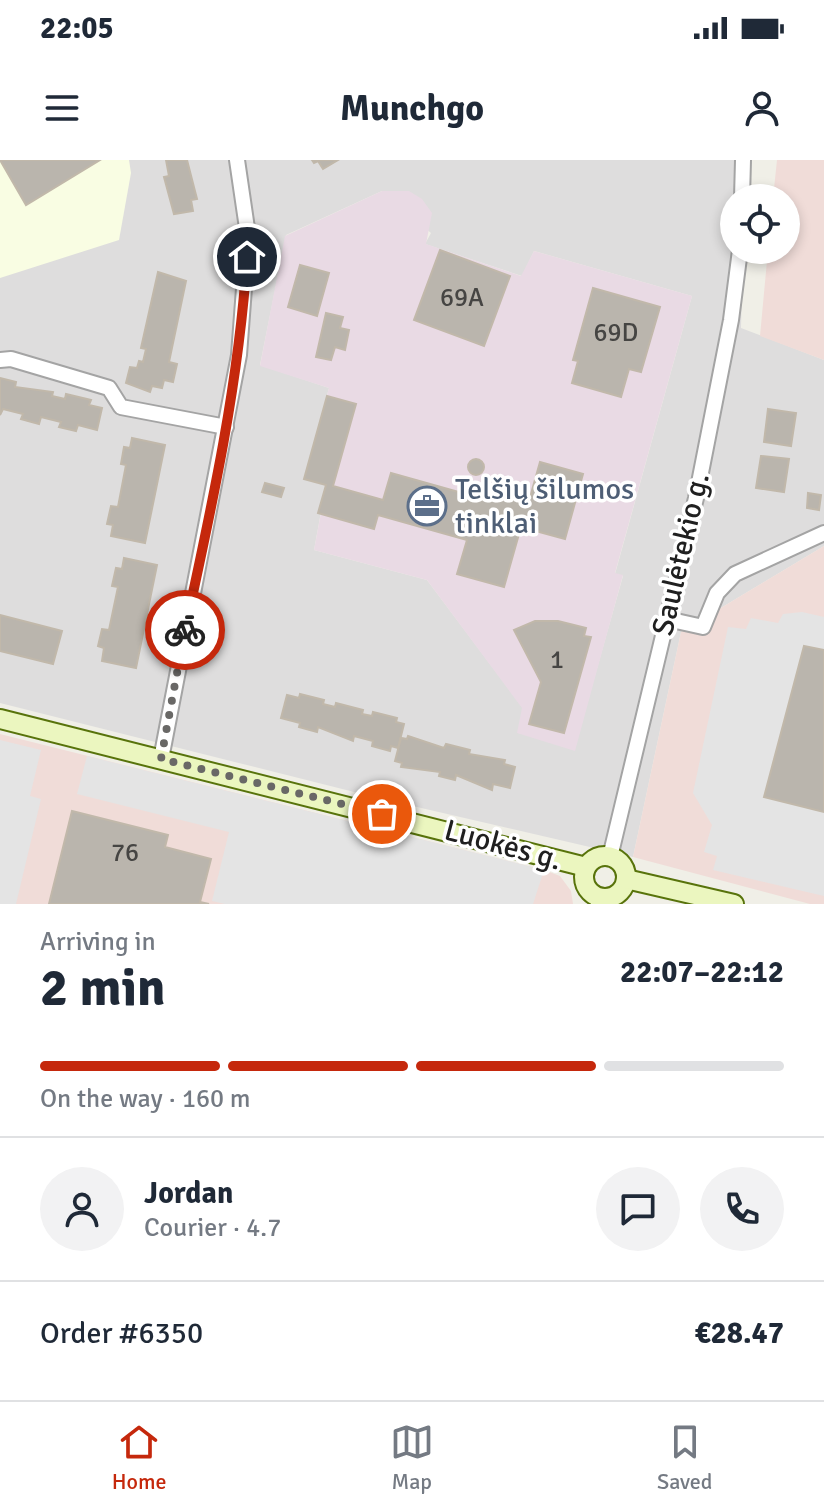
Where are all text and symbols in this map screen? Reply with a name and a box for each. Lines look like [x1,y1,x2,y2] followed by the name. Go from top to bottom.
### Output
[40,10,114,47] text: 22:05
[40,86,84,130] icon: menu
[340,86,484,131] text: Munchgo
[740,86,784,130] icon: person
[720,184,800,264] map controls
[720,184,800,264] button: locate
[213,223,281,291] pin
[225,235,269,279] icon: home
[440,282,484,314] house number: 69A
[594,317,638,349] house number: 69D
[644,469,718,639] street label: Saulėtekio g.
[455,471,634,542] place label: Telšių šilumos tinklai
[406,485,448,527] office icon: Telšių šilumos tinklai
[145,590,225,670] courier
[163,608,207,652] icon: bike
[550,644,564,676] house number: 1
[348,780,416,848] pin
[360,792,404,836] icon: bag
[440,812,566,878] street label: Luokės g.
[111,837,139,869] house number: 76
[40,926,156,958] text: Arriving in
[620,954,784,991] text: 22:07–22:12
[40,956,166,1020] text: 2 min
[40,1083,250,1115] text: On the way · 160 m
[40,1167,124,1251] button: person
[596,1167,680,1251] button: chat
[700,1167,784,1251] button: phone
[144,1175,233,1212] text: Jordan
[144,1212,281,1244] text: Courier · 4.7
[40,1315,203,1352] text: Order #6350
[694,1315,784,1352] text: €28.47
[112,1420,166,1495] tab: Home
[390,1420,434,1495] tab: Map
[657,1420,712,1495] tab: Saved

